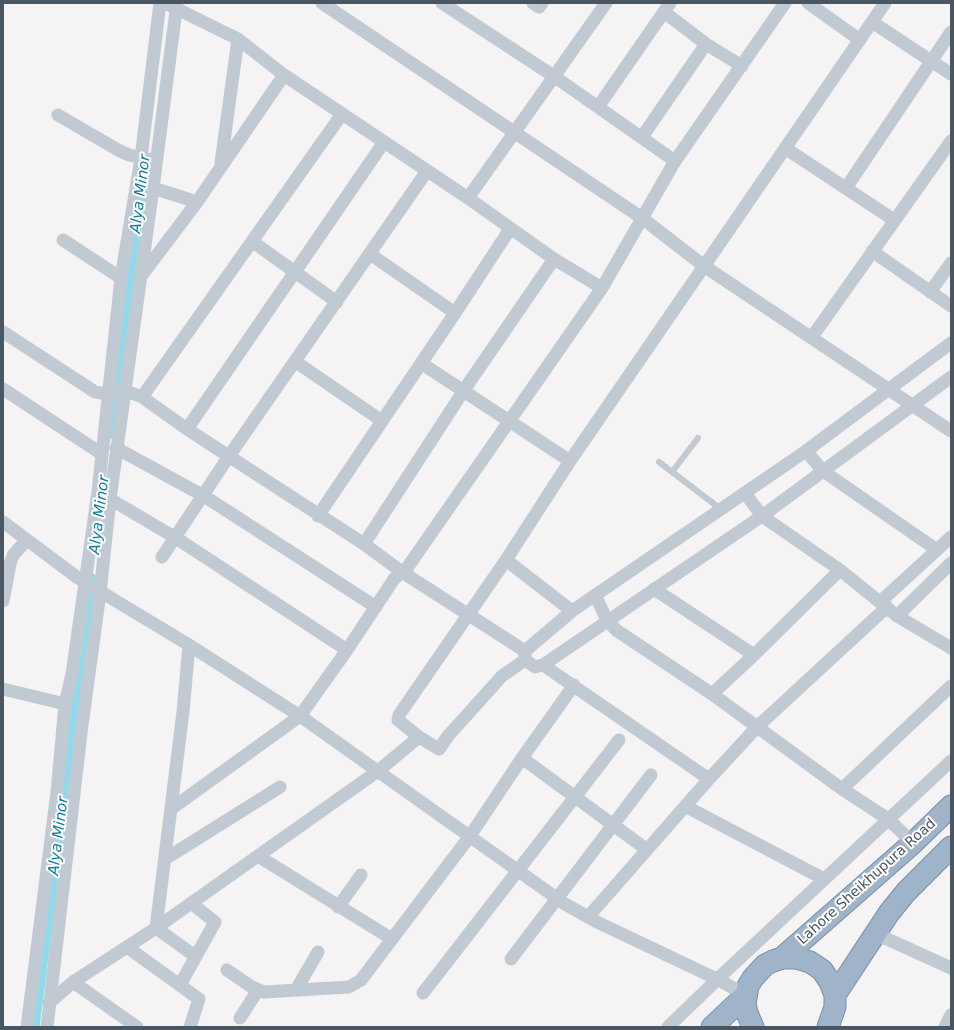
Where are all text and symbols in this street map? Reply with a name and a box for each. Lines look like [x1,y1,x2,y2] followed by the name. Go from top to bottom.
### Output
[127,154,155,234] water label: Alya Minor
[86,475,114,555] water label: Alya Minor
[45,796,73,876] water label: Alya Minor
[794,815,940,949] street label: Lahore Sheikhupura Road

